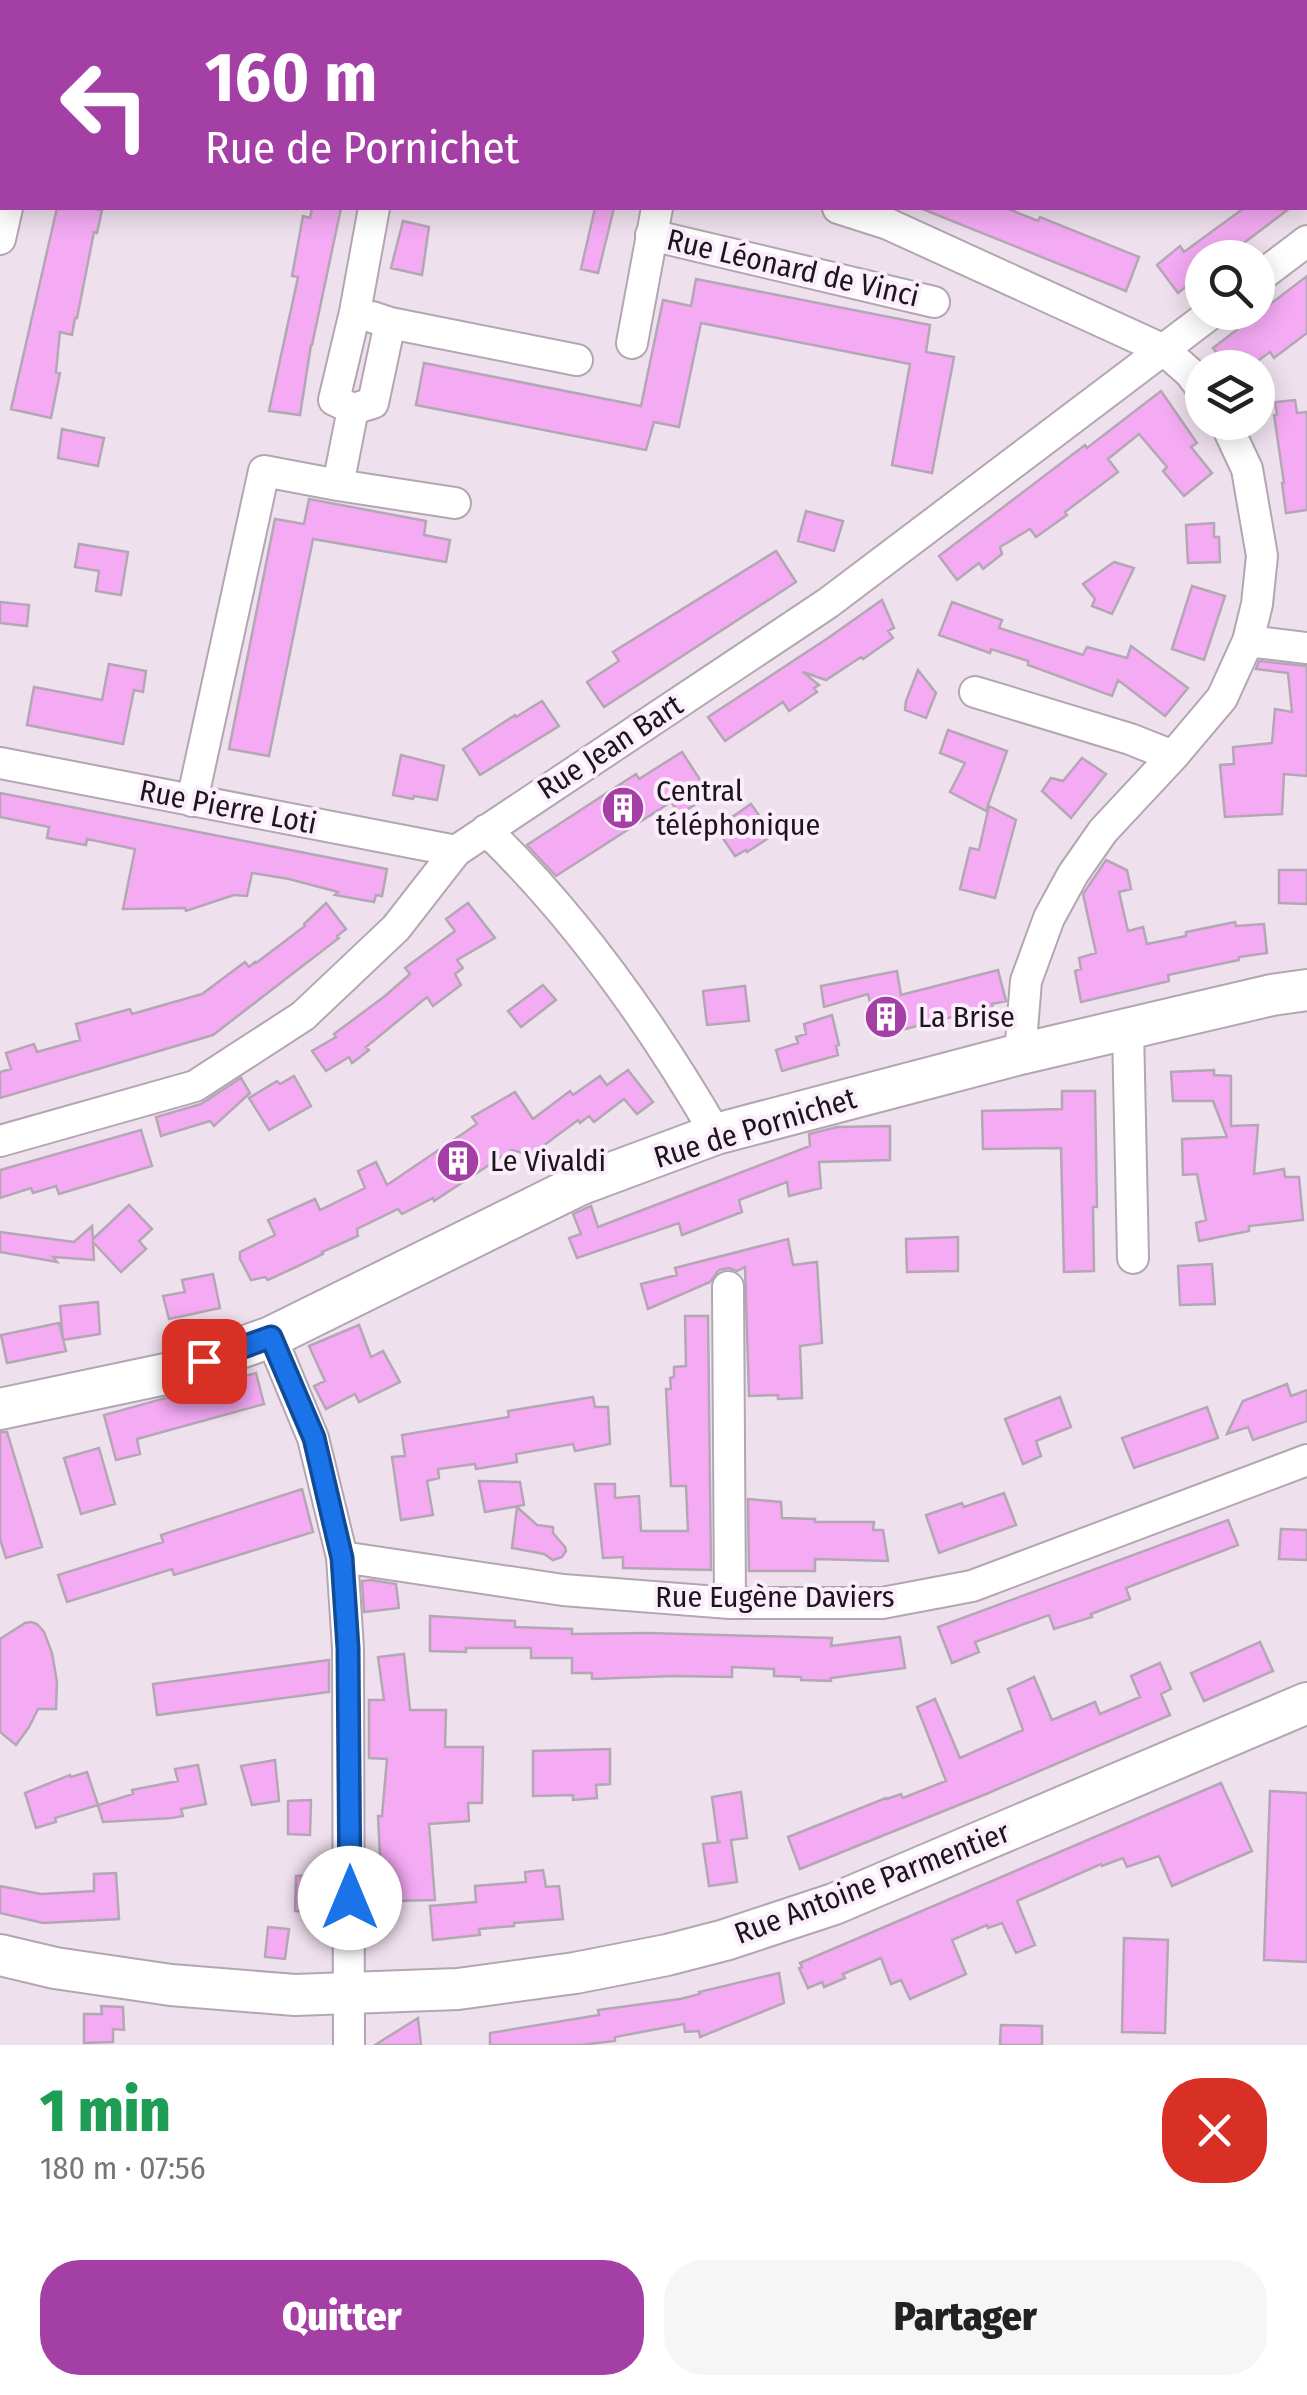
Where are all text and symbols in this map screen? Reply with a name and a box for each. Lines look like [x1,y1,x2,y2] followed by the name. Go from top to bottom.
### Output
[205,36,377,120] text: 160 m
[40,40,170,170] icon: left
[205,121,519,175] text: Rue de Pornichet
[664,222,922,314] street label: Rue Léonard de Vinci
[1185,240,1275,440] map controls
[1185,240,1275,330] button: search
[1185,350,1275,440] button: layers
[531,687,689,807] street label: Rue Jean Bart
[136,772,320,842] street label: Rue Pierre Loti
[656,773,820,843] place label: Central téléphonique
[600,785,646,831] building icon: Central téléphonique
[863,994,909,1040] building icon: La Brise
[918,999,1015,1035] place label: La Brise
[650,1080,861,1176] street label: Rue de Pornichet
[435,1138,481,1184] building icon: Le Vivaldi
[490,1143,606,1179] place label: Le Vivaldi
[162,1319,247,1404] pin
[177,1334,232,1389] icon: arrive
[655,1579,895,1615] street label: Rue Eugène Daviers
[729,1814,1015,1952] street label: Rue Antoine Parmentier
[298,1846,402,1950] position arrow
[40,2075,171,2147] text: 1 min
[1162,2078,1267,2183] button: close
[40,2149,206,2187] text: 180 m · 07:56
[40,2260,644,2375] button: Quitter
[664,2260,1267,2375] button: Partager

